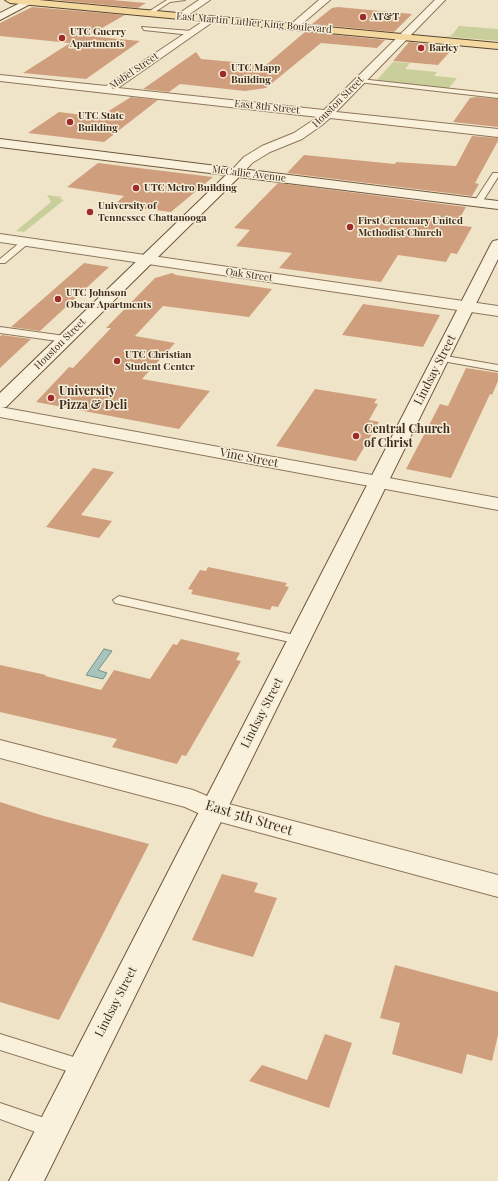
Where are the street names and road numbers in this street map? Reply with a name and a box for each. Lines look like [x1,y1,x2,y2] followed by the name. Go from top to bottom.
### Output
[176,10,332,36] street label: East Martin Luther King Boulevard
[107,50,161,92] street label: Mabel Street
[310,74,366,130] street label: Houston Street
[234,98,300,116] street label: East 8th Street
[211,164,287,184] street label: McCallie Avenue
[225,266,273,284] street label: Oak Street
[32,316,88,372] street label: Houston Street
[411,332,459,408] street label: Lindsay Street
[219,445,279,471] street label: Vine Street
[238,675,286,751] street label: Lindsay Street
[203,797,295,839] street label: East 5th Street
[92,964,140,1040] street label: Lindsay Street

